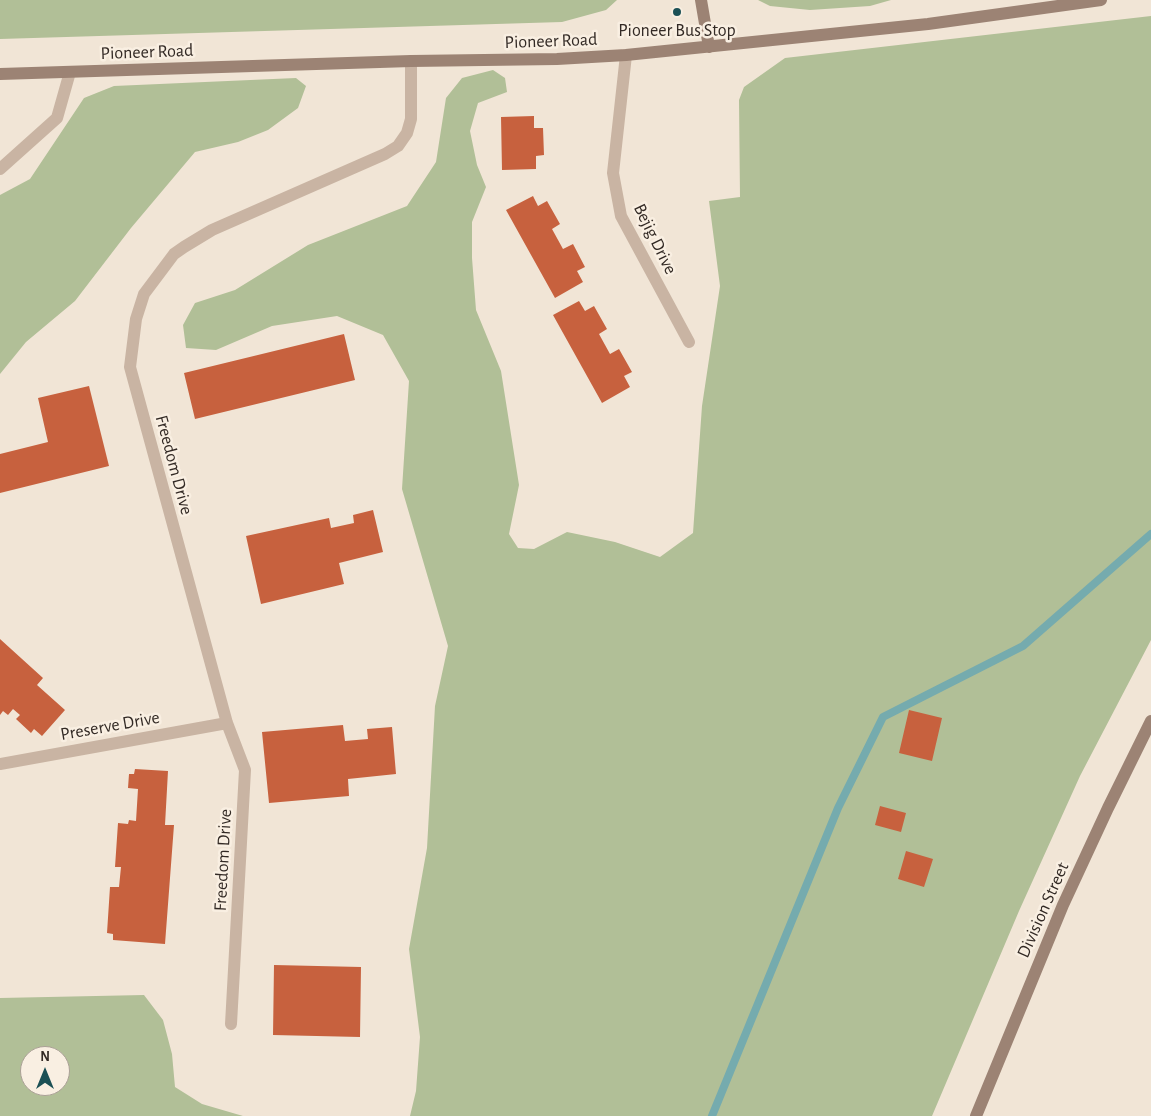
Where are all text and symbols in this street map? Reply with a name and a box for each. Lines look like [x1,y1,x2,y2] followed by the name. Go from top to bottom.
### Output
[671,6,683,18] marker: Pioneer Bus Stop
[618,20,736,42] place label: Pioneer Bus Stop
[504,29,598,53] street label: Pioneer Road
[100,40,194,64] street label: Pioneer Road
[629,200,681,278] street label: Bejig Drive
[150,413,198,517] street label: Freedom Drive
[59,707,161,745] street label: Preserve Drive
[210,808,236,912] street label: Freedom Drive
[1012,859,1074,961] street label: Division Street
[20,1046,70,1096] north arrow
[40,1050,50,1064] text: N

